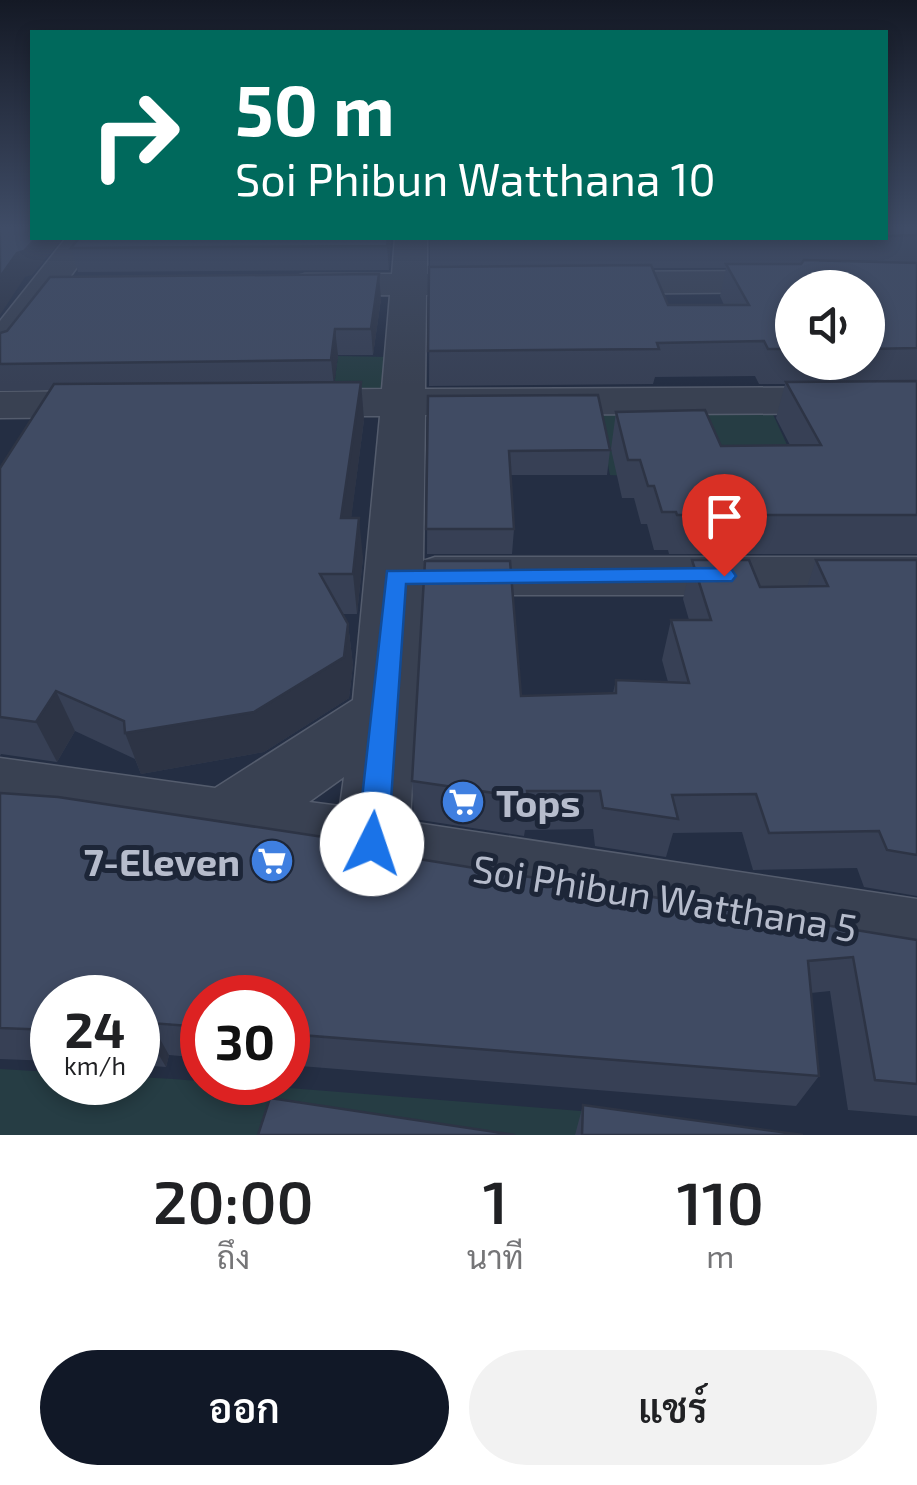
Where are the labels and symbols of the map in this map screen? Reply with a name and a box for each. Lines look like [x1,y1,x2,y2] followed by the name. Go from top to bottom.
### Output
[682,474,767,577] pin
[440,779,486,825] supermarket icon: Tops
[496,779,580,825] place label: Tops
[320,792,424,896] position arrow
[84,838,240,884] place label: 7-Eleven
[249,838,295,884] supermarket icon: 7-Eleven
[470,844,860,950] street label: Soi Phibun Watthana 5
[180,975,310,1105] speed limit sign: 30

